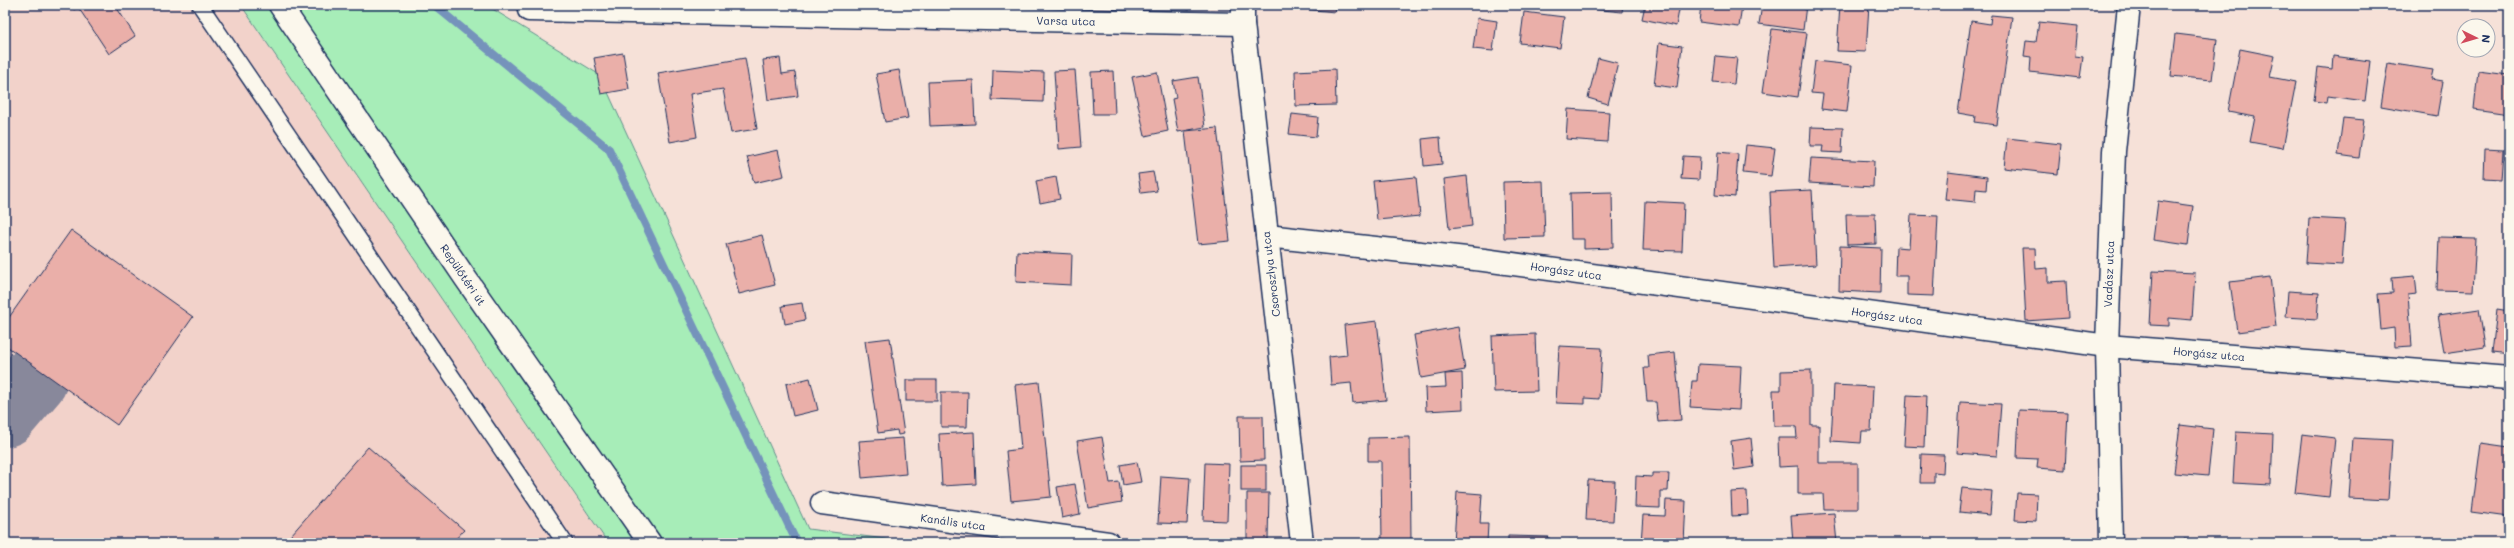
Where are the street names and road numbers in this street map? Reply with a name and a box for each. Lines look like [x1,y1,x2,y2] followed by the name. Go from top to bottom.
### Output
[1036,12,1096,29] street label: Varsa utca
[1258,230,1283,318] street label: Csoroszlya utca
[2100,240,2117,308] street label: Vadász utca
[437,241,490,308] street label: Repülőtéri út
[1529,258,1603,283] street label: Horgász utca
[1850,303,1924,328] street label: Horgász utca
[2172,343,2246,364] street label: Horgász utca
[920,510,987,534] street label: Kanális utca

